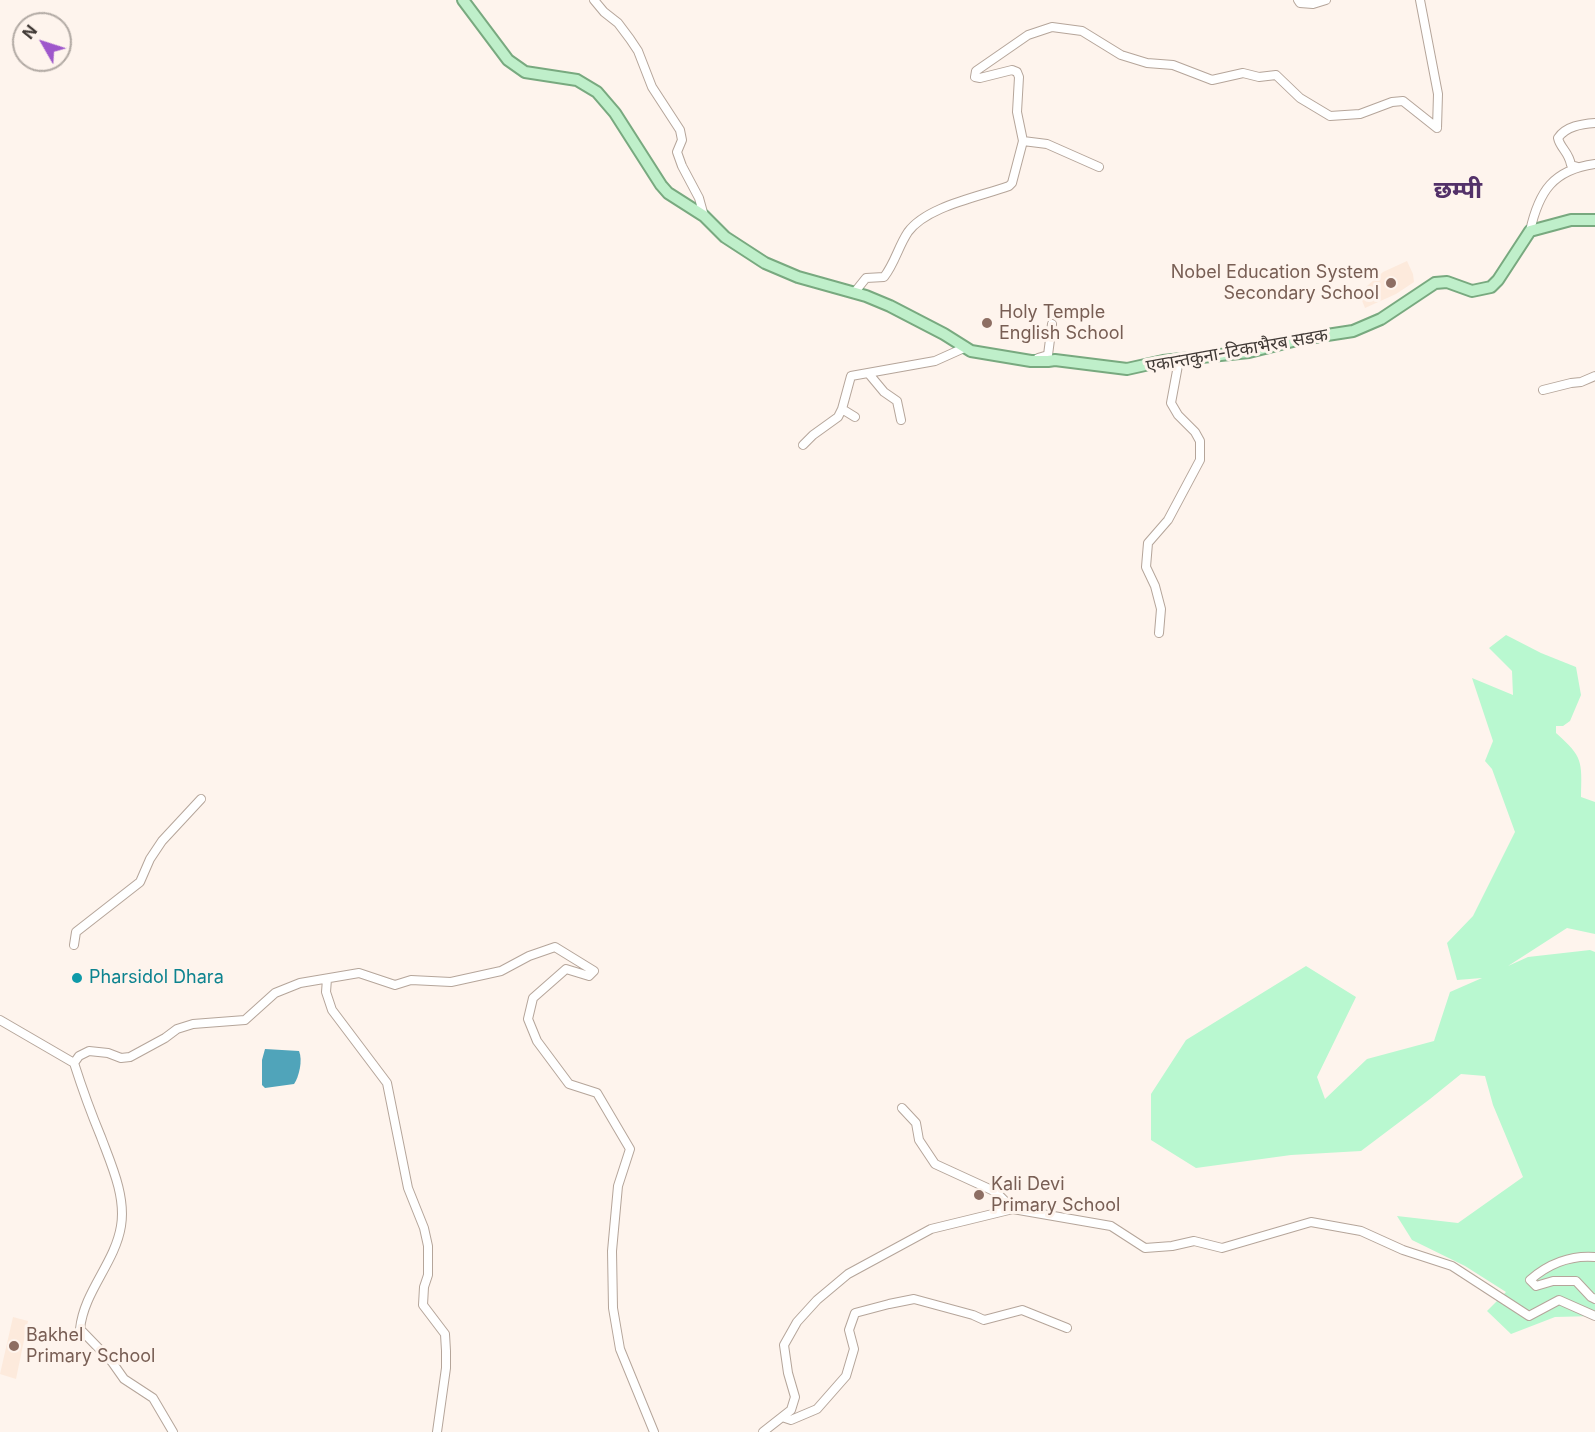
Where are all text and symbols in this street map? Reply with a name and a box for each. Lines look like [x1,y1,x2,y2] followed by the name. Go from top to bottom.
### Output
[12,12,72,72] north arrow
[18,21,41,43] text: N
[1434,177,1482,205] district label: छम्पी
[1171,262,1379,304] place label: Nobel Education System Secondary School
[1384,276,1398,290] marker: Nobel Education System Secondary School
[999,302,1124,344] place label: Holy Temple English School
[980,316,994,330] marker: Holy Temple English School
[1144,324,1330,378] street label: एकान्तकुना-टिकाभैरब सडक
[89,967,224,989] place label: Pharsidol Dhara
[70,971,84,985] marker: Pharsidol Dhara
[991,1174,1120,1216] place label: Kali Devi Primary School
[972,1188,986,1202] marker: Kali Devi Primary School
[26,1325,155,1368] place label: Bakhel Primary School
[7,1339,21,1353] marker: Bakhel Primary School

